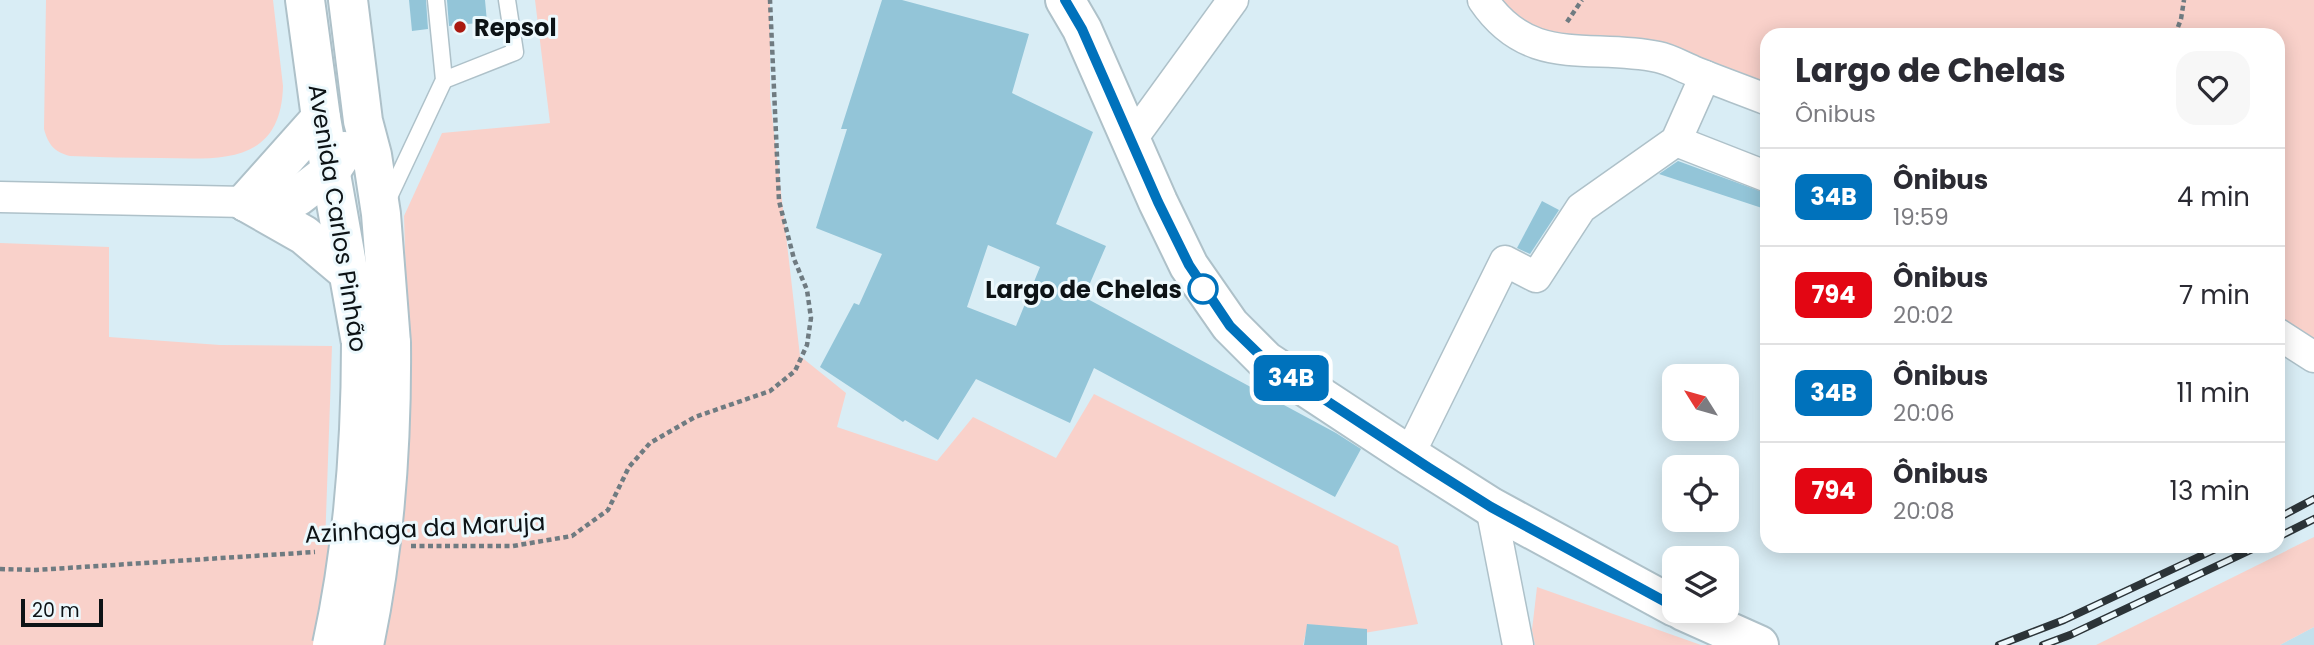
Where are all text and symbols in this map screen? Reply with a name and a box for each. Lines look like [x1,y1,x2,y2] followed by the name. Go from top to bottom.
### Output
[474,11,557,44] place label: Repsol
[452,19,468,35] marker: Repsol
[1795,47,2066,94] text: Largo de Chelas
[2176,51,2250,125] button: heart
[301,82,375,354] street label: Avenida Carlos Pinhão
[1795,98,1876,130] text: Ônibus
[1893,162,1988,198] text: Ônibus
[2177,179,2250,215] text: 4 min
[1810,180,1857,213] text: 34B
[1893,201,1949,233] text: 19:59
[1893,260,1988,296] text: Ônibus
[985,273,1182,306] place label: Largo de Chelas
[1188,274,1218,304] marker: Largo de Chelas
[2179,277,2250,313] text: 7 min
[1812,278,1855,311] text: 794
[1893,299,1953,331] text: 20:02
[1251,355,1331,401] line badge: 34B
[1893,358,1988,394] text: Ônibus
[1268,361,1314,394] text: 34B
[1662,364,1740,441] north arrow
[1662,364,1739,623] map controls
[2177,375,2250,411] text: 11 min
[1810,376,1857,409] text: 34B
[1893,397,1955,429] text: 20:06
[1662,455,1739,532] button: locate
[1893,456,1988,492] text: Ônibus
[2170,473,2250,509] text: 13 min
[1812,474,1855,507] text: 794
[1893,495,1955,527] text: 20:08
[304,505,546,551] street label: Azinhaga da Maruja
[1662,546,1739,623] button: layers
[21,596,103,628] scale bar
[32,597,80,624] text: 20 m

